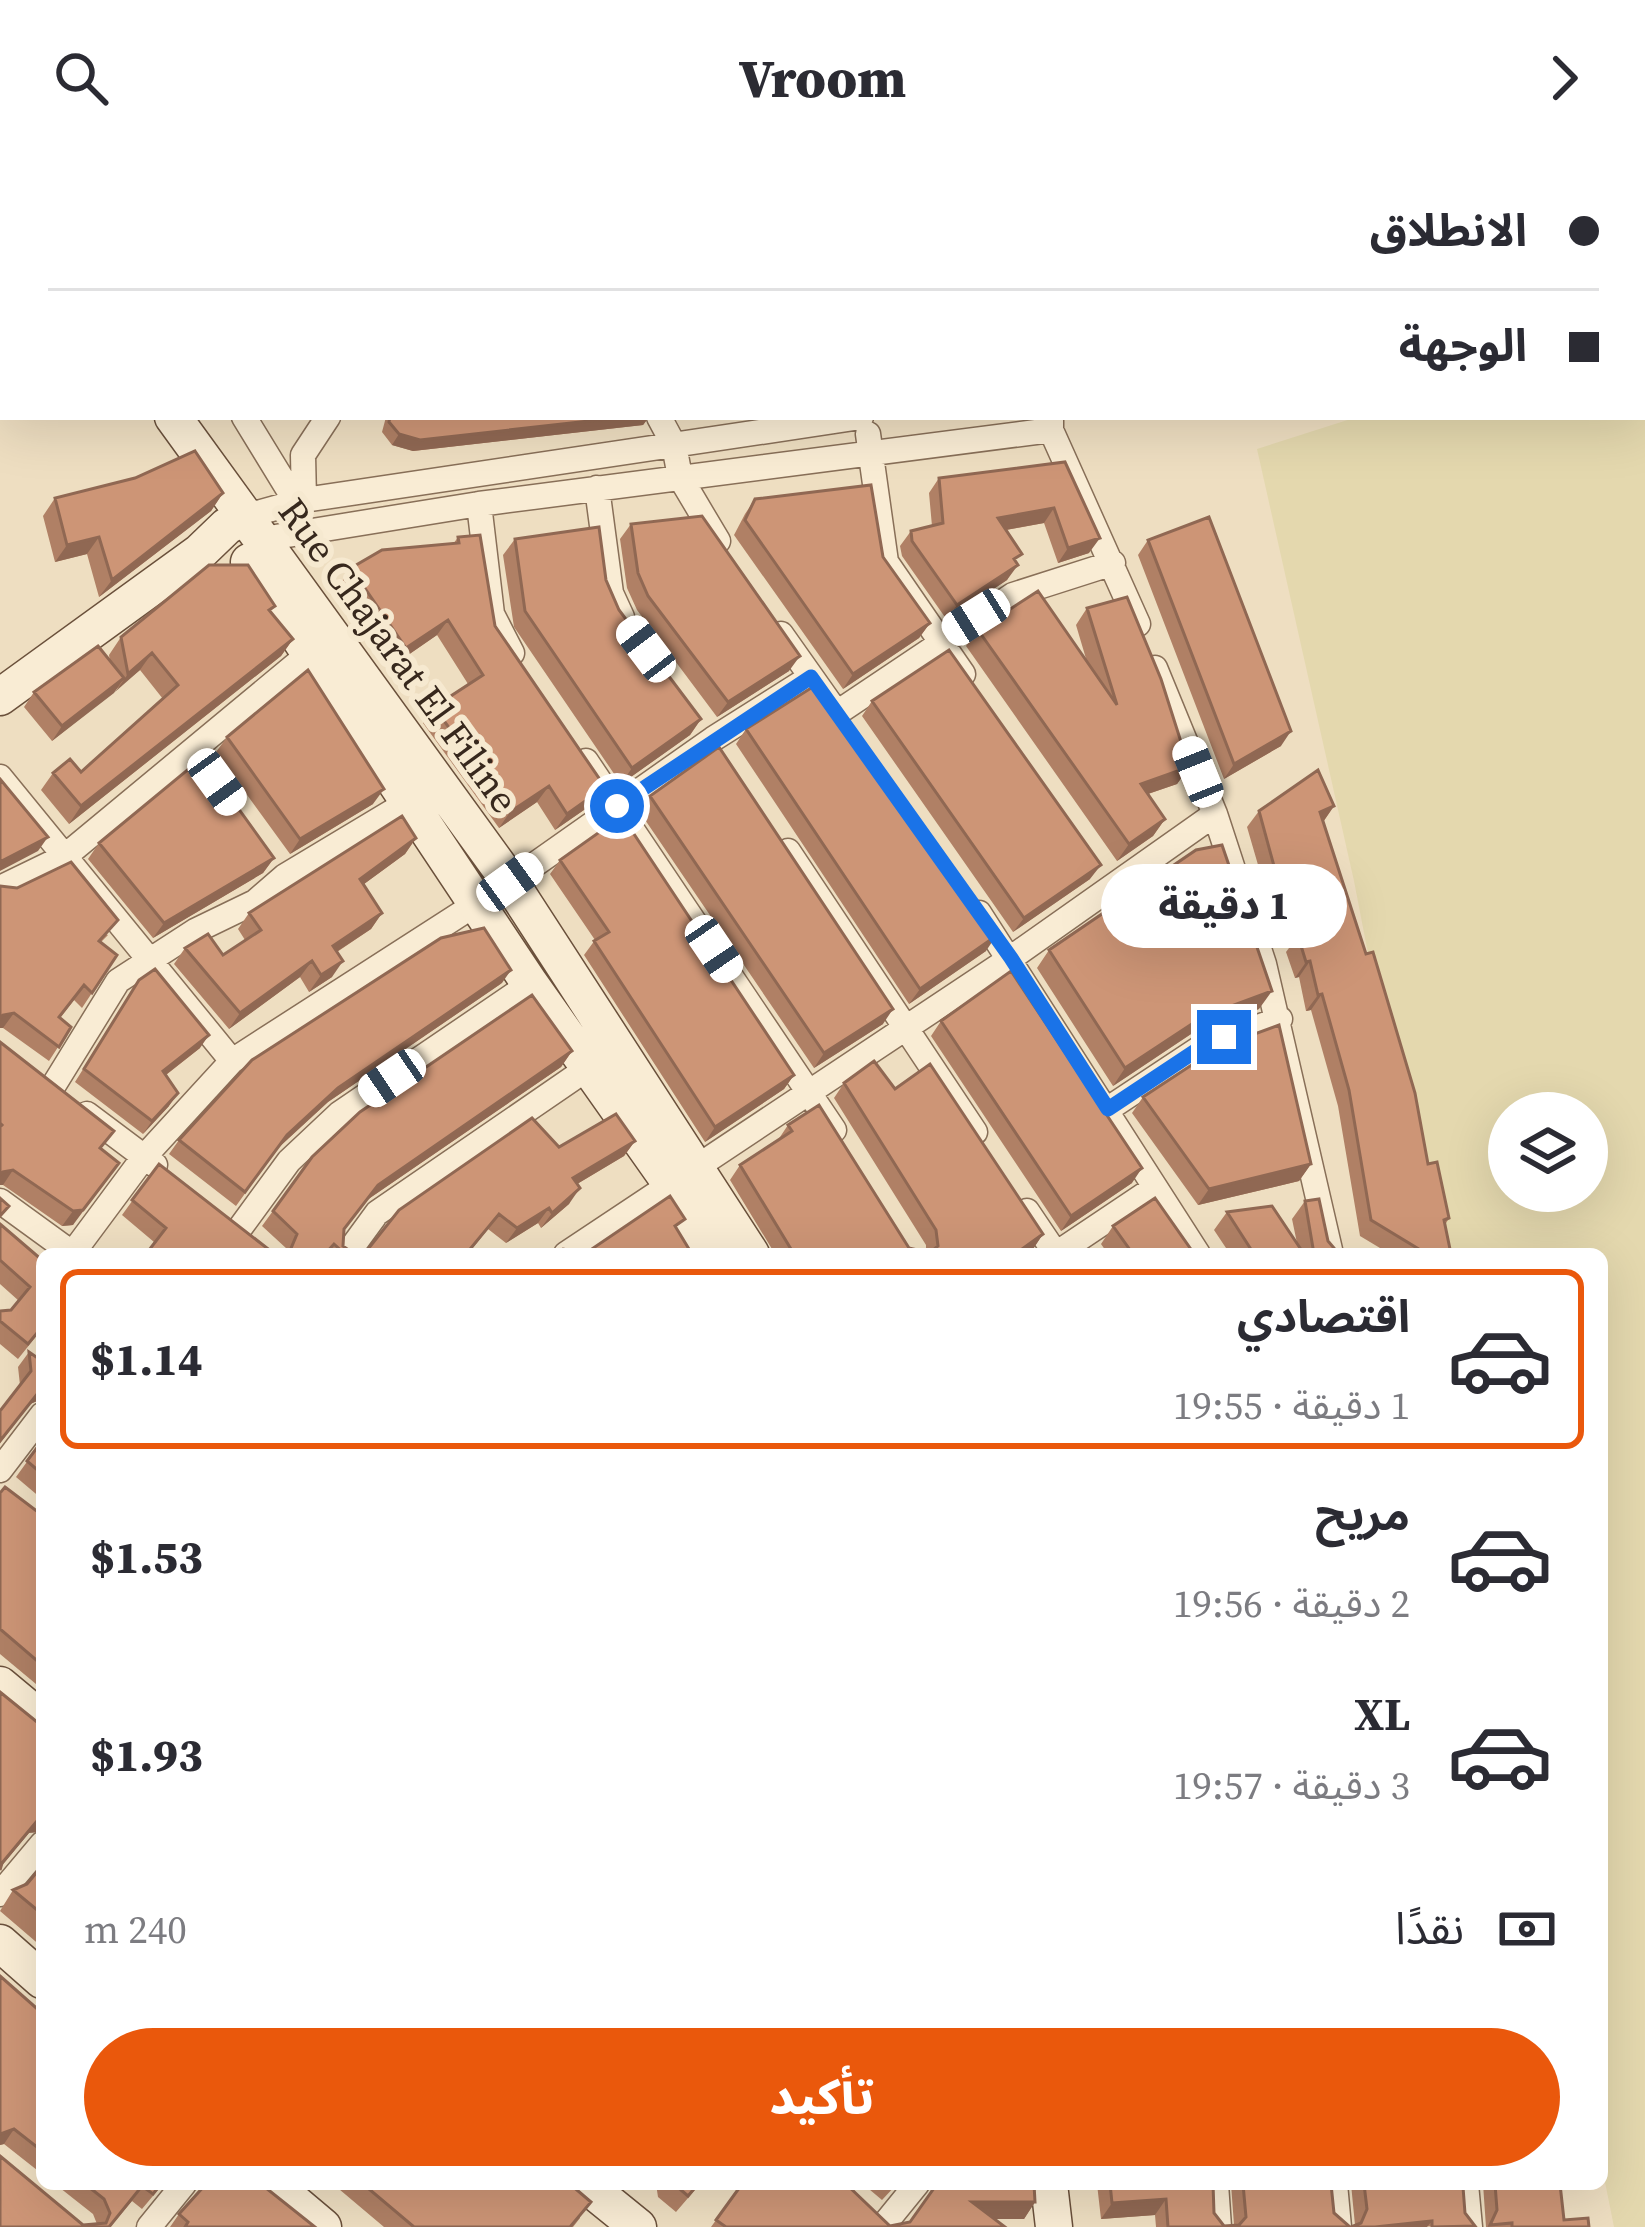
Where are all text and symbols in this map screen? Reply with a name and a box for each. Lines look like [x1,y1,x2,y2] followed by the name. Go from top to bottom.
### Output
[739,41,906,115] text: Vroom
[48,45,114,111] icon: search
[1531,45,1597,111] icon: forward
[1370,199,1527,261] text: الانطلاق
[1399,314,1527,376] text: الوجهة
[266,487,531,823] street label: Rue Chajarat El Filine
[936,583,1016,651] car
[610,609,682,689] car
[1168,732,1228,812] car
[181,742,253,822] car
[590,779,644,833] route start
[470,846,550,918] car
[1101,863,1347,947] callout: 1 دقيقة
[1158,879,1290,932] text: 1 دقيقة
[679,909,749,989] car
[1197,1010,1251,1064] route end
[352,1043,432,1113] car
[1488,1092,1608,1212] map controls
[1488,1092,1608,1212] button: layers
[1237,1285,1410,1347] text: اقتصادي
[1446,1305,1554,1413] icon: car
[90,1328,203,1390] text: $1.14
[1173,1379,1410,1432] text: 1 دقيقة · 19:55
[1315,1483,1410,1545] text: مريح
[1446,1503,1554,1611] icon: car
[90,1526,203,1588] text: $1.53
[1173,1577,1410,1630] text: 2 دقيقة · 19:56
[1354,1683,1410,1745] text: XL
[1446,1701,1554,1809] icon: car
[90,1724,203,1786] text: $1.93
[1173,1759,1410,1812] text: 3 دقيقة · 19:57
[1494,1896,1560,1962] icon: cash
[1395,1897,1464,1959] text: نقدًا
[84,1903,187,1956] text: 240 m
[84,2028,1560,2166] button: تأكيد

